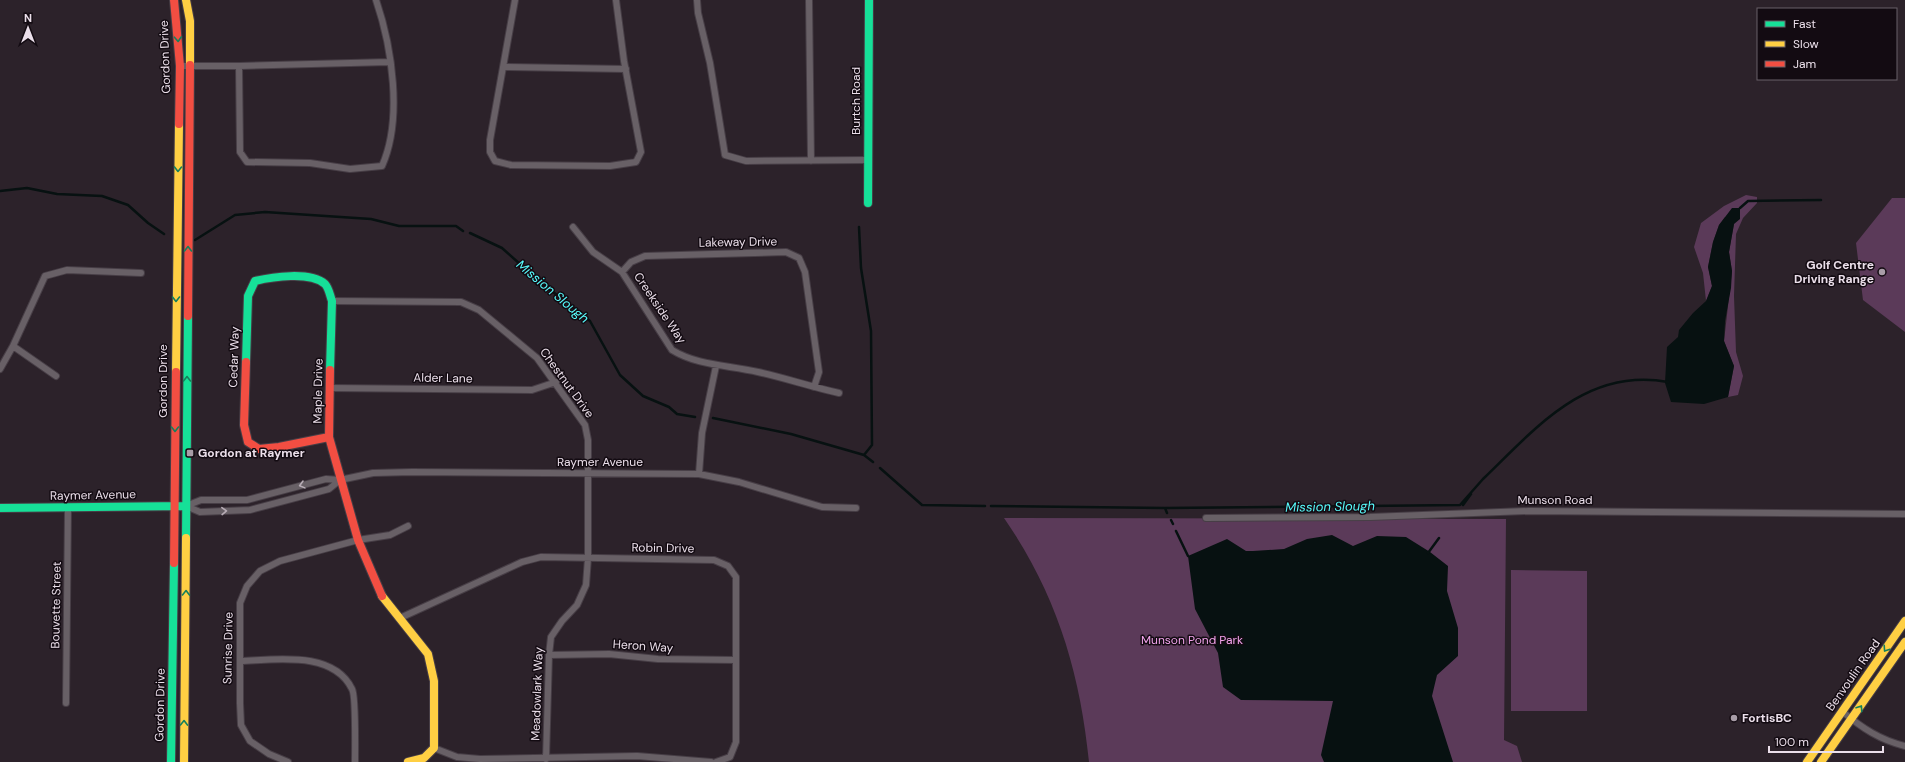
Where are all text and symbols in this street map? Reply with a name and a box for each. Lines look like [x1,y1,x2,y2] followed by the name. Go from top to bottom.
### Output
[8,8,48,48] north arrow
[1757,8,1897,80] legend
[24,11,32,25] text: N
[1793,16,1816,32] text: Fast
[156,20,174,94] street label: Gordon Drive
[174,36,183,42] one-way arrow
[1793,36,1819,52] text: Slow
[1793,56,1816,72] text: Jam
[848,67,864,135] street label: Burtch Road
[174,166,182,172] one-way arrow
[699,233,778,251] street label: Lakeway Drive
[184,246,192,252] one-way arrow
[513,256,592,327] water label: Mission Slough
[1794,257,1874,287] place label: Golf Centre Driving Range
[1877,267,1887,277] marker: Golf Centre Driving Range
[630,269,690,347] street label: Creekside Way
[172,296,180,302] one-way arrow
[225,326,243,388] street label: Cedar Way
[155,344,171,418] street label: Gordon Drive
[536,345,598,421] street label: Chestnut Drive
[309,358,327,424] street label: Maple Drive
[413,369,473,387] street label: Alder Lane
[183,376,191,382] one-way arrow
[171,426,179,432] one-way arrow
[198,445,305,461] place label: Gordon at Raymer
[185,448,195,458] marker: Gordon at Raymer
[557,454,643,470] street label: Raymer Avenue
[298,481,305,489] one-way arrow
[50,486,136,504] street label: Raymer Avenue
[1517,492,1593,508] street label: Munson Road
[1285,497,1375,516] water label: Mission Slough
[221,507,227,516] one-way arrow
[631,539,695,557] street label: Robin Drive
[47,561,65,649] street label: Bouvette Street
[181,590,190,596] one-way arrow
[219,611,237,684] street label: Sunrise Drive
[1141,632,1243,648] park label: Munson Pond Park
[612,636,674,656] street label: Heron Way
[1822,636,1884,714] street label: Benvoulin Road
[1884,644,1891,651] one-way arrow
[527,646,547,741] street label: Meadowlark Way
[151,668,169,742] street label: Gordon Drive
[1855,705,1863,712] one-way arrow
[1742,710,1792,726] place label: FortisBC
[1729,713,1739,723] marker: FortisBC
[180,720,188,726] one-way arrow
[1769,728,1883,754] scale bar
[1775,734,1809,750] text: 100 m

